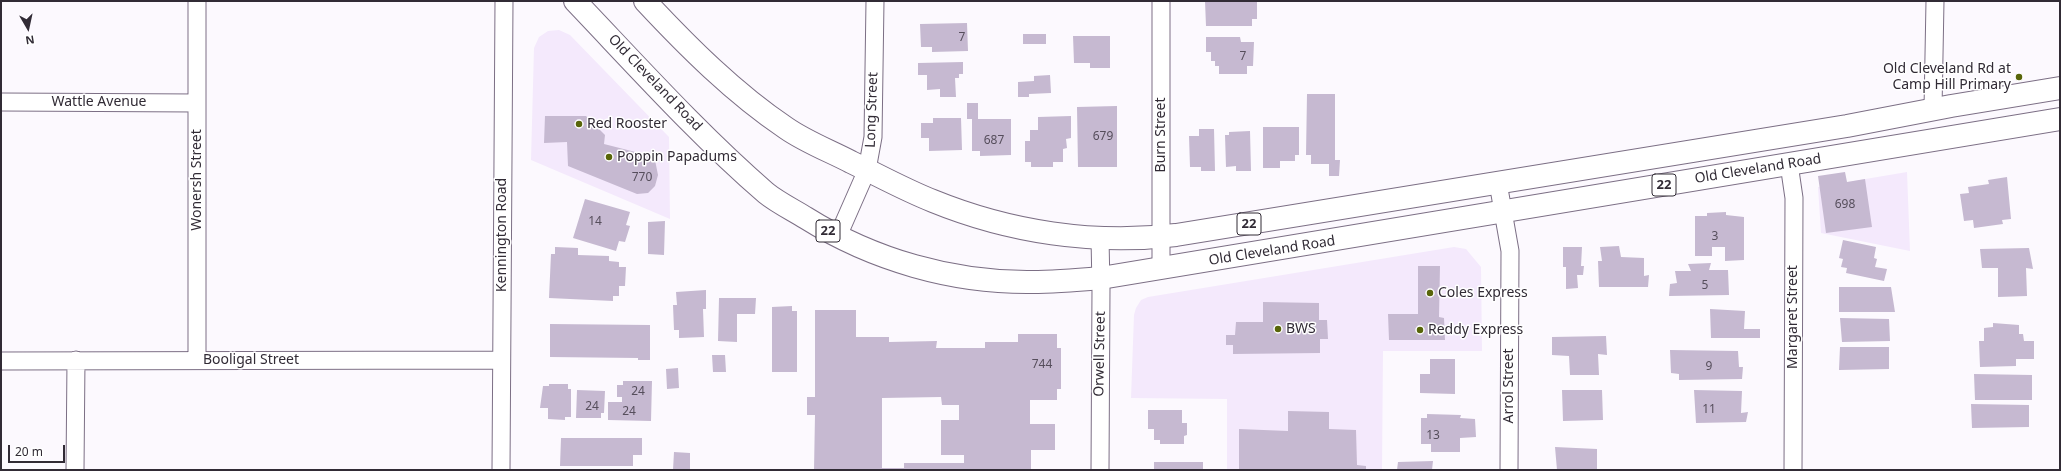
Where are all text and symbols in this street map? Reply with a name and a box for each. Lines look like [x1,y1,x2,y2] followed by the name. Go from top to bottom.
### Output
[8,8,48,48] north arrow
[605,31,705,135] street label: Old Cleveland Road
[959,31,965,45] house number: 7
[24,32,36,48] text: N
[1240,50,1246,64] house number: 7
[1883,61,2011,94] place label: Old Cleveland Rd at Camp Hill Primary
[862,72,882,148] street label: Long Street
[2014,72,2024,82] marker: Old Cleveland Rd at Camp Hill Primary
[51,94,147,110] street label: Wattle Avenue
[1153,98,1169,172] street label: Burn Street
[587,116,667,132] place label: Red Rooster
[574,119,584,129] marker: Red Rooster
[189,129,205,231] street label: Wonersh Street
[1093,130,1113,144] house number: 679
[984,134,1004,148] house number: 687
[617,149,737,165] place label: Poppin Papadums
[1694,151,1822,187] street label: Old Cleveland Road
[604,152,614,162] marker: Poppin Papadums
[632,171,652,185] house number: 770
[1652,174,1676,196] road number: 22
[494,178,510,292] street label: Kennington Road
[1835,198,1855,212] house number: 698
[1237,213,1261,235] road number: 22
[588,215,602,229] house number: 14
[816,220,840,242] road number: 22
[1712,230,1718,244] house number: 3
[1208,233,1336,269] street label: Old Cleveland Road
[1785,265,1801,369] street label: Margaret Street
[1702,279,1708,293] house number: 5
[1438,285,1528,301] place label: Coles Express
[1425,288,1435,298] marker: Coles Express
[1091,311,1109,397] street label: Orwell Street
[1286,321,1316,337] place label: BWS
[1428,322,1523,338] place label: Reddy Express
[1273,324,1283,334] marker: BWS
[1415,325,1425,335] marker: Reddy Express
[1501,348,1517,424] street label: Arrol Street
[203,352,299,368] street label: Booligal Street
[1032,358,1052,372] house number: 744
[1706,360,1712,374] house number: 9
[631,385,645,399] house number: 24
[585,400,599,414] house number: 24
[1702,403,1716,417] house number: 11
[622,405,636,419] house number: 24
[1426,429,1440,443] house number: 13
[10,437,67,463] scale bar
[15,443,43,460] text: 20 m

